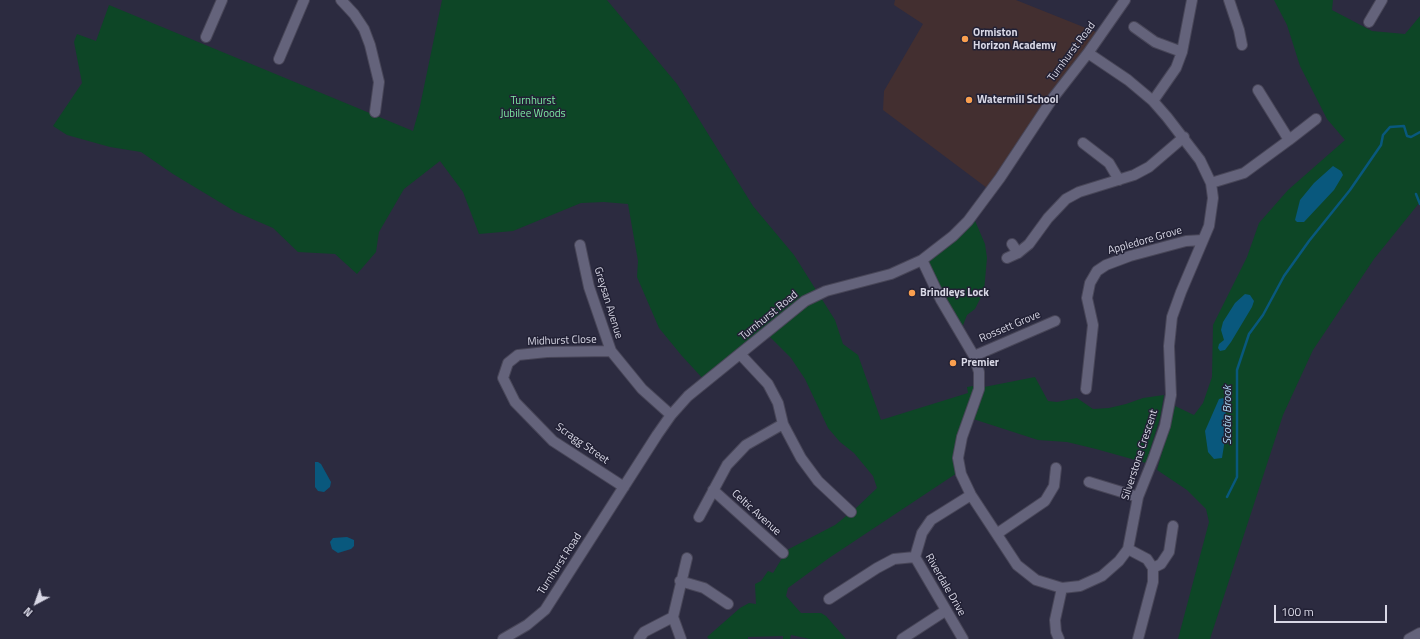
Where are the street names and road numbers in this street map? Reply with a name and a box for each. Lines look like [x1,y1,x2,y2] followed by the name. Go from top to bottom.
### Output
[1045,20,1099,84] street label: Turnhurst Road
[1106,224,1184,258] street label: Appledore Grove
[591,265,625,341] street label: Greysan Avenue
[737,288,801,344] street label: Turnhurst Road
[977,308,1043,346] street label: Rossett Grove
[527,333,597,349] street label: Midhurst Close
[1119,408,1161,502] street label: Silverstone Crescent
[553,421,611,467] street label: Scragg Street
[729,487,783,539] street label: Celtic Avenue
[535,531,585,597] street label: Turnhurst Road
[922,552,968,618] street label: Riverdale Drive

